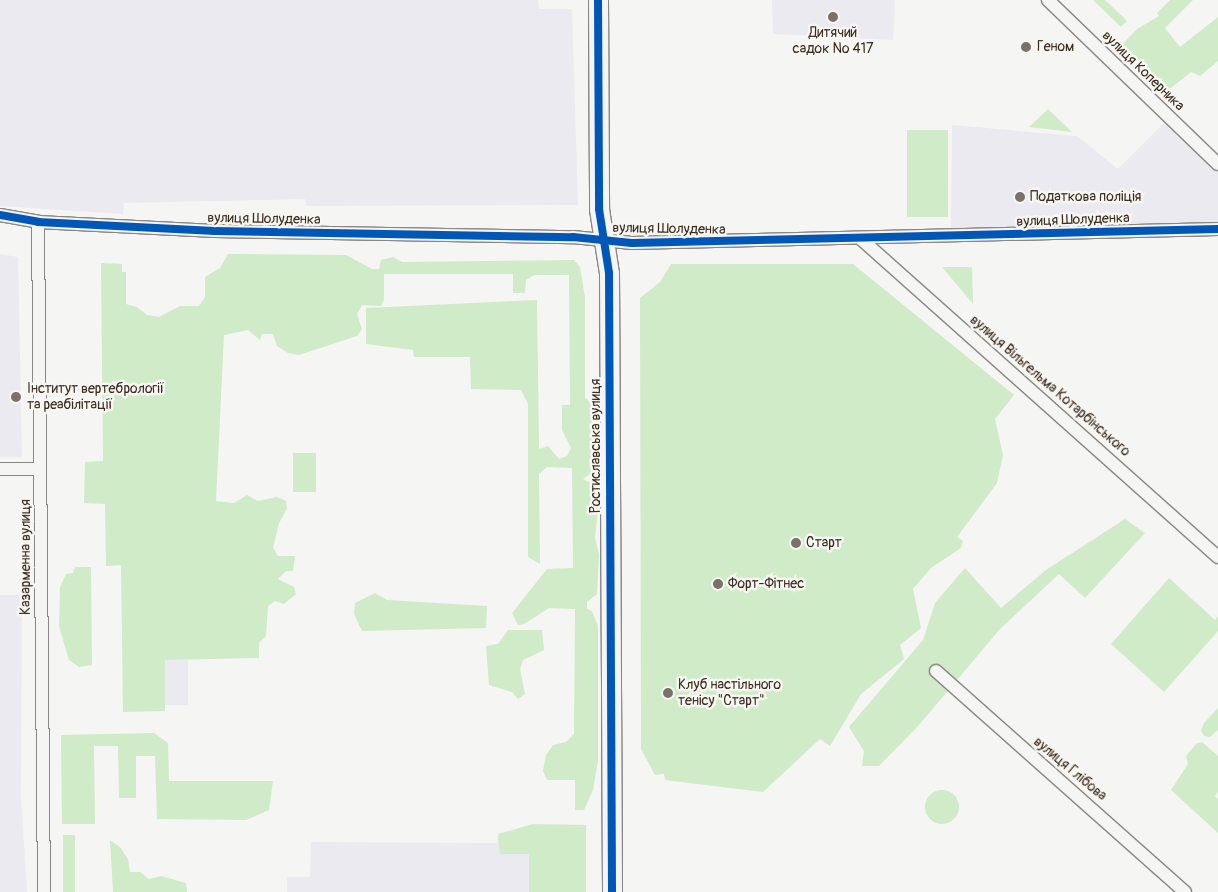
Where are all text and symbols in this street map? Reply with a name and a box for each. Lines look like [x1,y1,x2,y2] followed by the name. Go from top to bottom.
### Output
[827,11,839,23] marker: Дитячий садок № 417
[793,25,873,58] place label: Дитячий садок № 417
[1098,27,1188,115] street label: вулиця Коперника
[1037,39,1074,55] place label: Геном
[1019,40,1033,54] marker: Геном
[1030,189,1141,205] place label: Податкова поліція
[1014,191,1026,203] marker: Податкова поліція
[207,210,321,228] street label: вулиця Шолуденка
[1016,210,1130,230] street label: вулиця Шолуденка
[612,220,726,238] street label: вулиця Шолуденка
[966,312,1134,460] street label: вулиця Вільгельма Котарбінського
[588,379,604,513] street label: Ростиславська вулиця
[27,381,164,414] place label: Інститут вертебрології та реабілітації
[9,390,23,404] marker: Інститут вертебрології та реабілітації
[18,499,34,615] street label: Казарменна вулиця
[806,535,842,551] place label: Старт
[790,537,802,549] marker: Старт
[728,576,804,592] place label: Форт-Фітнес
[712,578,724,590] marker: Форт-Фітнес
[678,677,781,710] place label: Клуб настільного тенісу "Старт"
[662,687,674,699] marker: Клуб настільного тенісу "Старт"
[1030,734,1110,804] street label: вулиця Глібова

